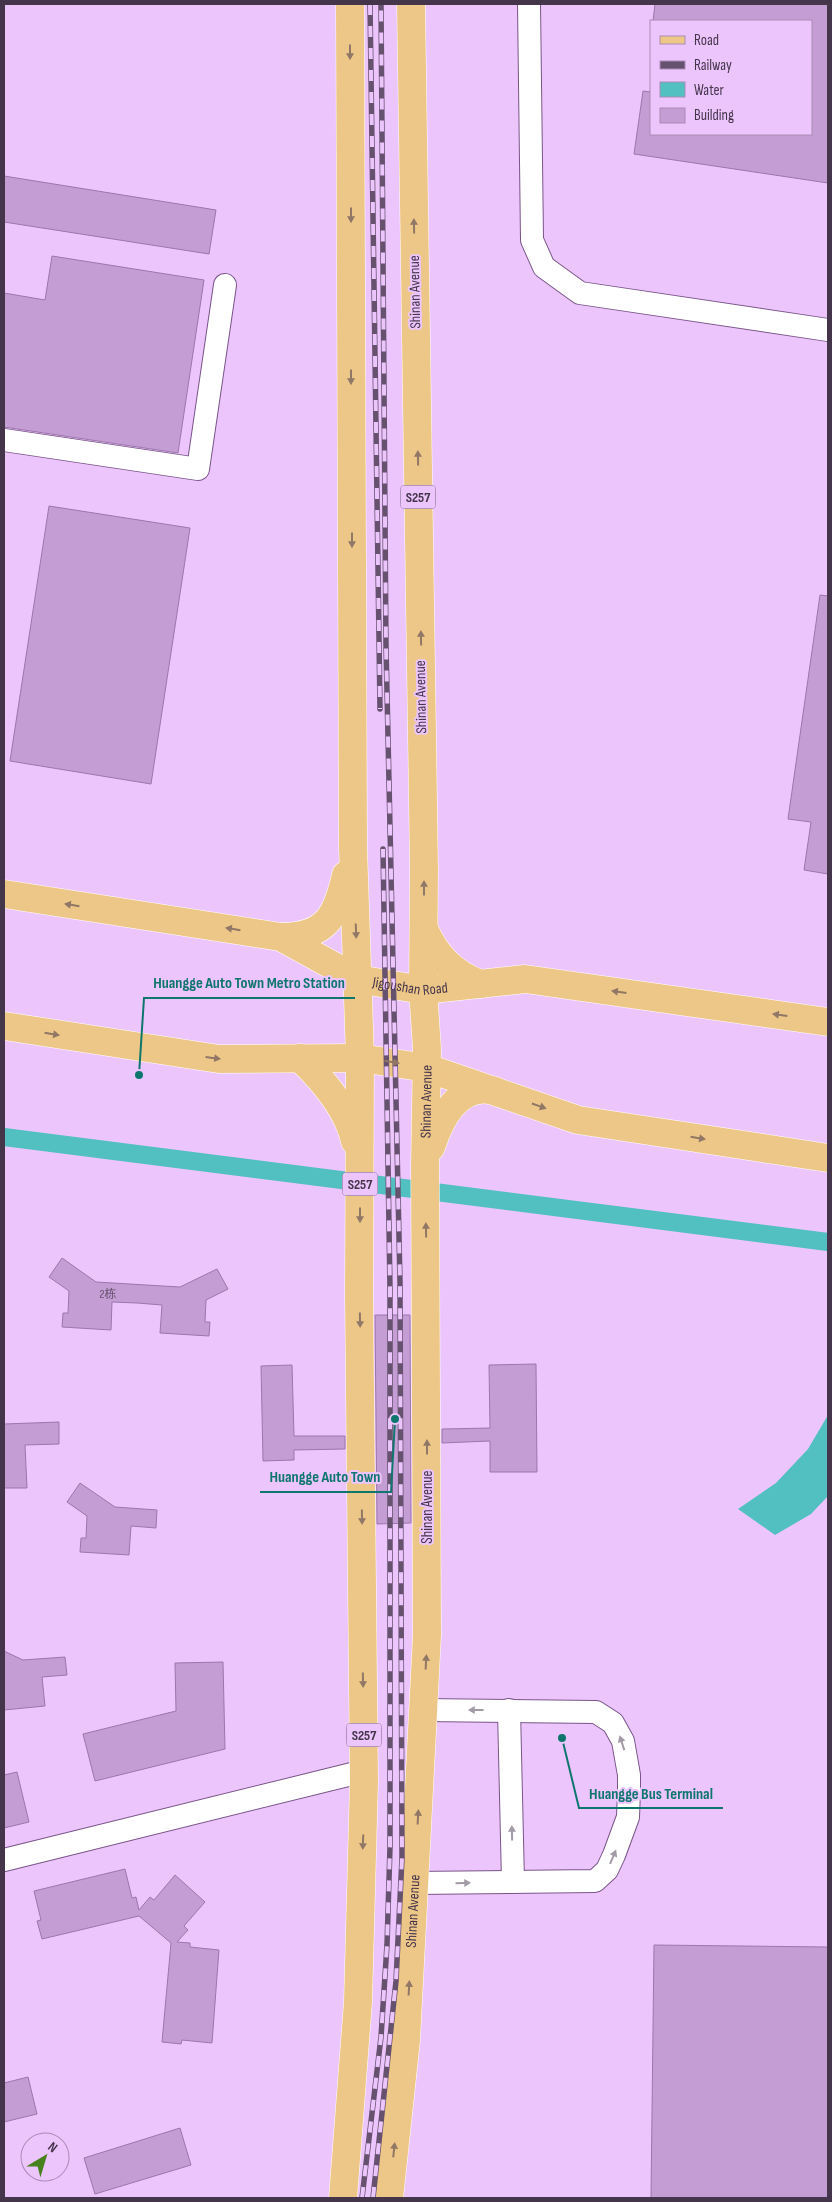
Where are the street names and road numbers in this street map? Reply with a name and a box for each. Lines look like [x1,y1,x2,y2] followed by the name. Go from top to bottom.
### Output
[405,255,425,329] street label: Shinan Avenue
[400,486,436,508] road number: S257
[411,660,431,734] street label: Shinan Avenue
[370,972,449,999] street label: Jigoushan Road
[416,1065,436,1138] street label: Shinan Avenue
[342,1172,378,1196] road number: S257
[418,1470,437,1544] street label: Shinan Avenue
[346,1724,382,1746] road number: S257
[401,1874,424,1948] street label: Shinan Avenue

